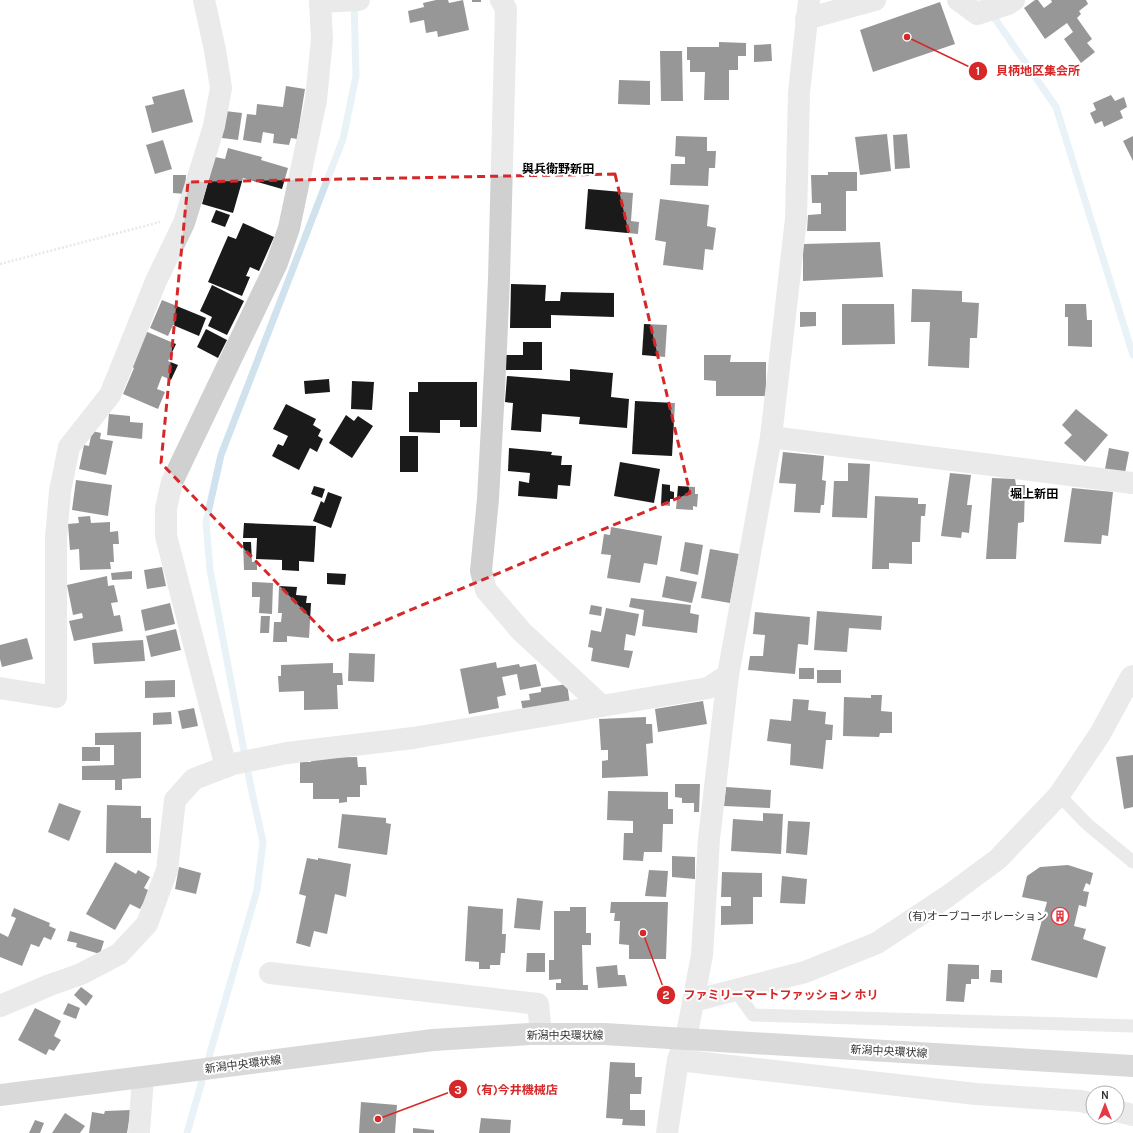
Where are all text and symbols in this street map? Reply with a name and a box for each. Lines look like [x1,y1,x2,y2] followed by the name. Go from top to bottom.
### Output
[968,59,1088,83] callout: 貝柄地区集会所
[976,64,980,78] text: 1
[996,64,1080,78] text: 貝柄地区集会所
[522,162,594,176] district label: 與兵衛野新田
[1010,487,1058,501] district label: 堀上新田
[1050,906,1070,926] building icon: (有)オーブコーポレーション
[908,910,1047,923] place label: (有)オーブコーポレーション
[656,983,887,1007] callout: ファミリーマートファッション ホリ
[662,988,670,1002] text: 2
[683,988,879,1002] text: ファミリーマートファッション ホリ
[527,1029,604,1042] street label: 新潟中央環状線
[850,1043,928,1060] street label: 新潟中央環状線
[204,1053,282,1076] street label: 新潟中央環状線
[448,1077,565,1101] callout: (有)今井機械店
[454,1083,462,1097] text: 3
[476,1083,558,1097] text: (有)今井機械店
[1085,1085,1125,1125] north arrow
[1101,1089,1109,1102] text: N

